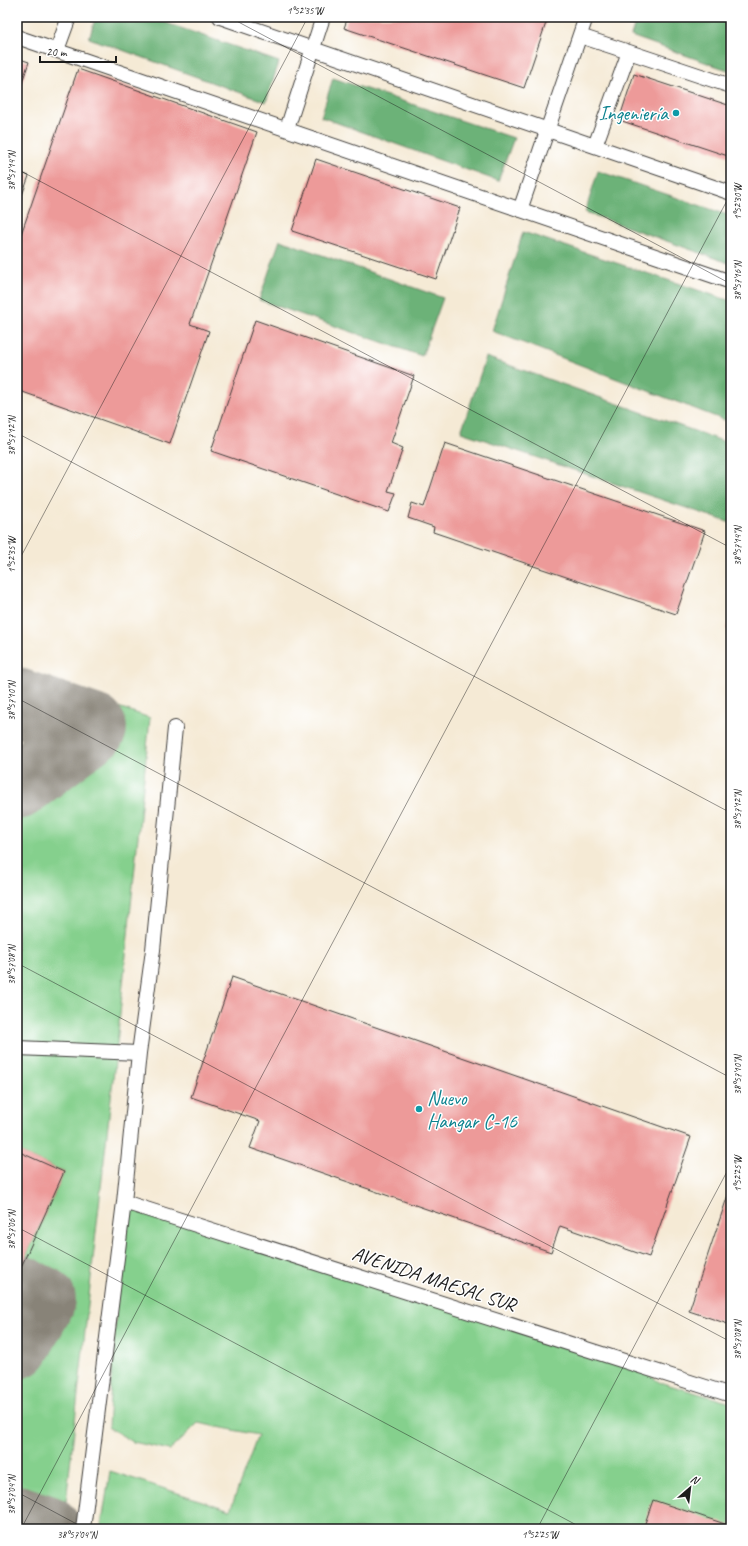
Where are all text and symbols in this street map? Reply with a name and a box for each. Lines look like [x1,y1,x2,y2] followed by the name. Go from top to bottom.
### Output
[287,4,325,17] text: 1°52'35"W
[40,38,116,64] scale bar
[46,44,68,60] text: 20 m
[599,101,669,126] place label: Ingeniería
[671,108,681,118] marker: Ingeniería
[5,149,18,191] text: 38°57'14"N
[731,182,744,220] text: 1°52'30"W
[731,259,744,301] text: 38°57'16"N
[5,414,18,456] text: 38°57'12"N
[731,524,744,566] text: 38°57'14"N
[5,535,18,573] text: 1°52'35"W
[5,679,18,721] text: 38°57'10"N
[731,788,744,830] text: 38°57'12"N
[5,943,18,985] text: 38°57'08"N
[731,1053,744,1095] text: 38°57'10"N
[427,1086,518,1134] place label: Nuevo Hangar C-16
[414,1104,424,1114] marker: Nuevo Hangar C-16
[731,1154,744,1192] text: 1°52'25"W
[5,1208,18,1250] text: 38°57'06"N
[349,1241,521,1318] street label: AVENIDA MAESAL SUR
[731,1318,744,1360] text: 38°57'08"N
[670,1468,710,1508] north arrow
[688,1471,703,1488] text: N
[5,1473,18,1515] text: 38°57'04"N
[57,1528,99,1541] text: 38°57'04"N
[522,1528,560,1541] text: 1°52'25"W

